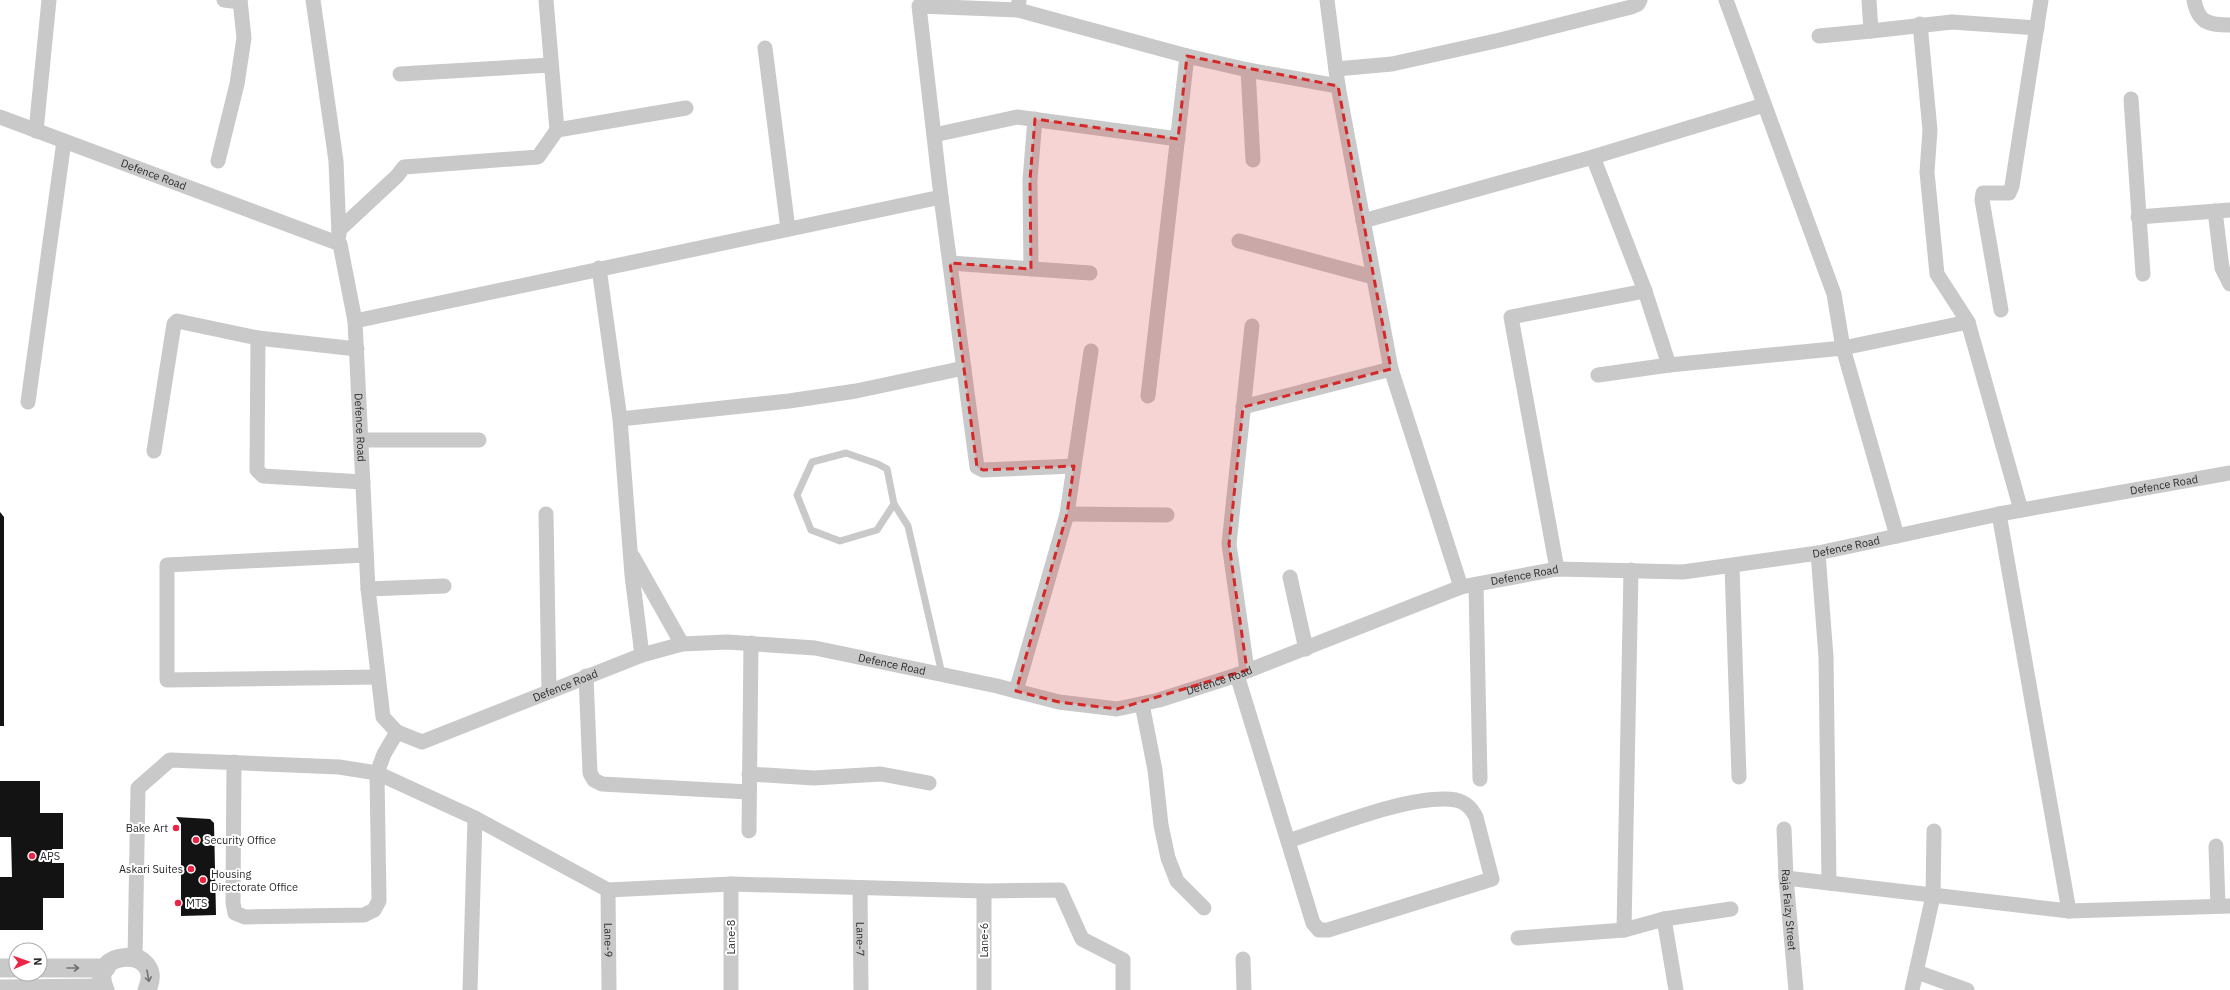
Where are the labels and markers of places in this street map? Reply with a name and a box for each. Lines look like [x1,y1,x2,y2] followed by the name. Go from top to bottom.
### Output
[126,821,168,835] place label: Bake Art
[171,823,181,833] marker: Bake Art
[204,833,276,847] place label: Security Office
[191,835,201,845] marker: Security Office
[40,849,60,863] place label: APS
[27,851,37,861] marker: APS
[119,862,183,876] place label: Askari Suites
[186,864,196,874] marker: Askari Suites
[211,867,298,894] place label: Housing Directorate Office
[198,875,208,885] marker: Housing Directorate Office
[186,896,208,910] place label: MTS
[173,898,183,908] marker: MTS

